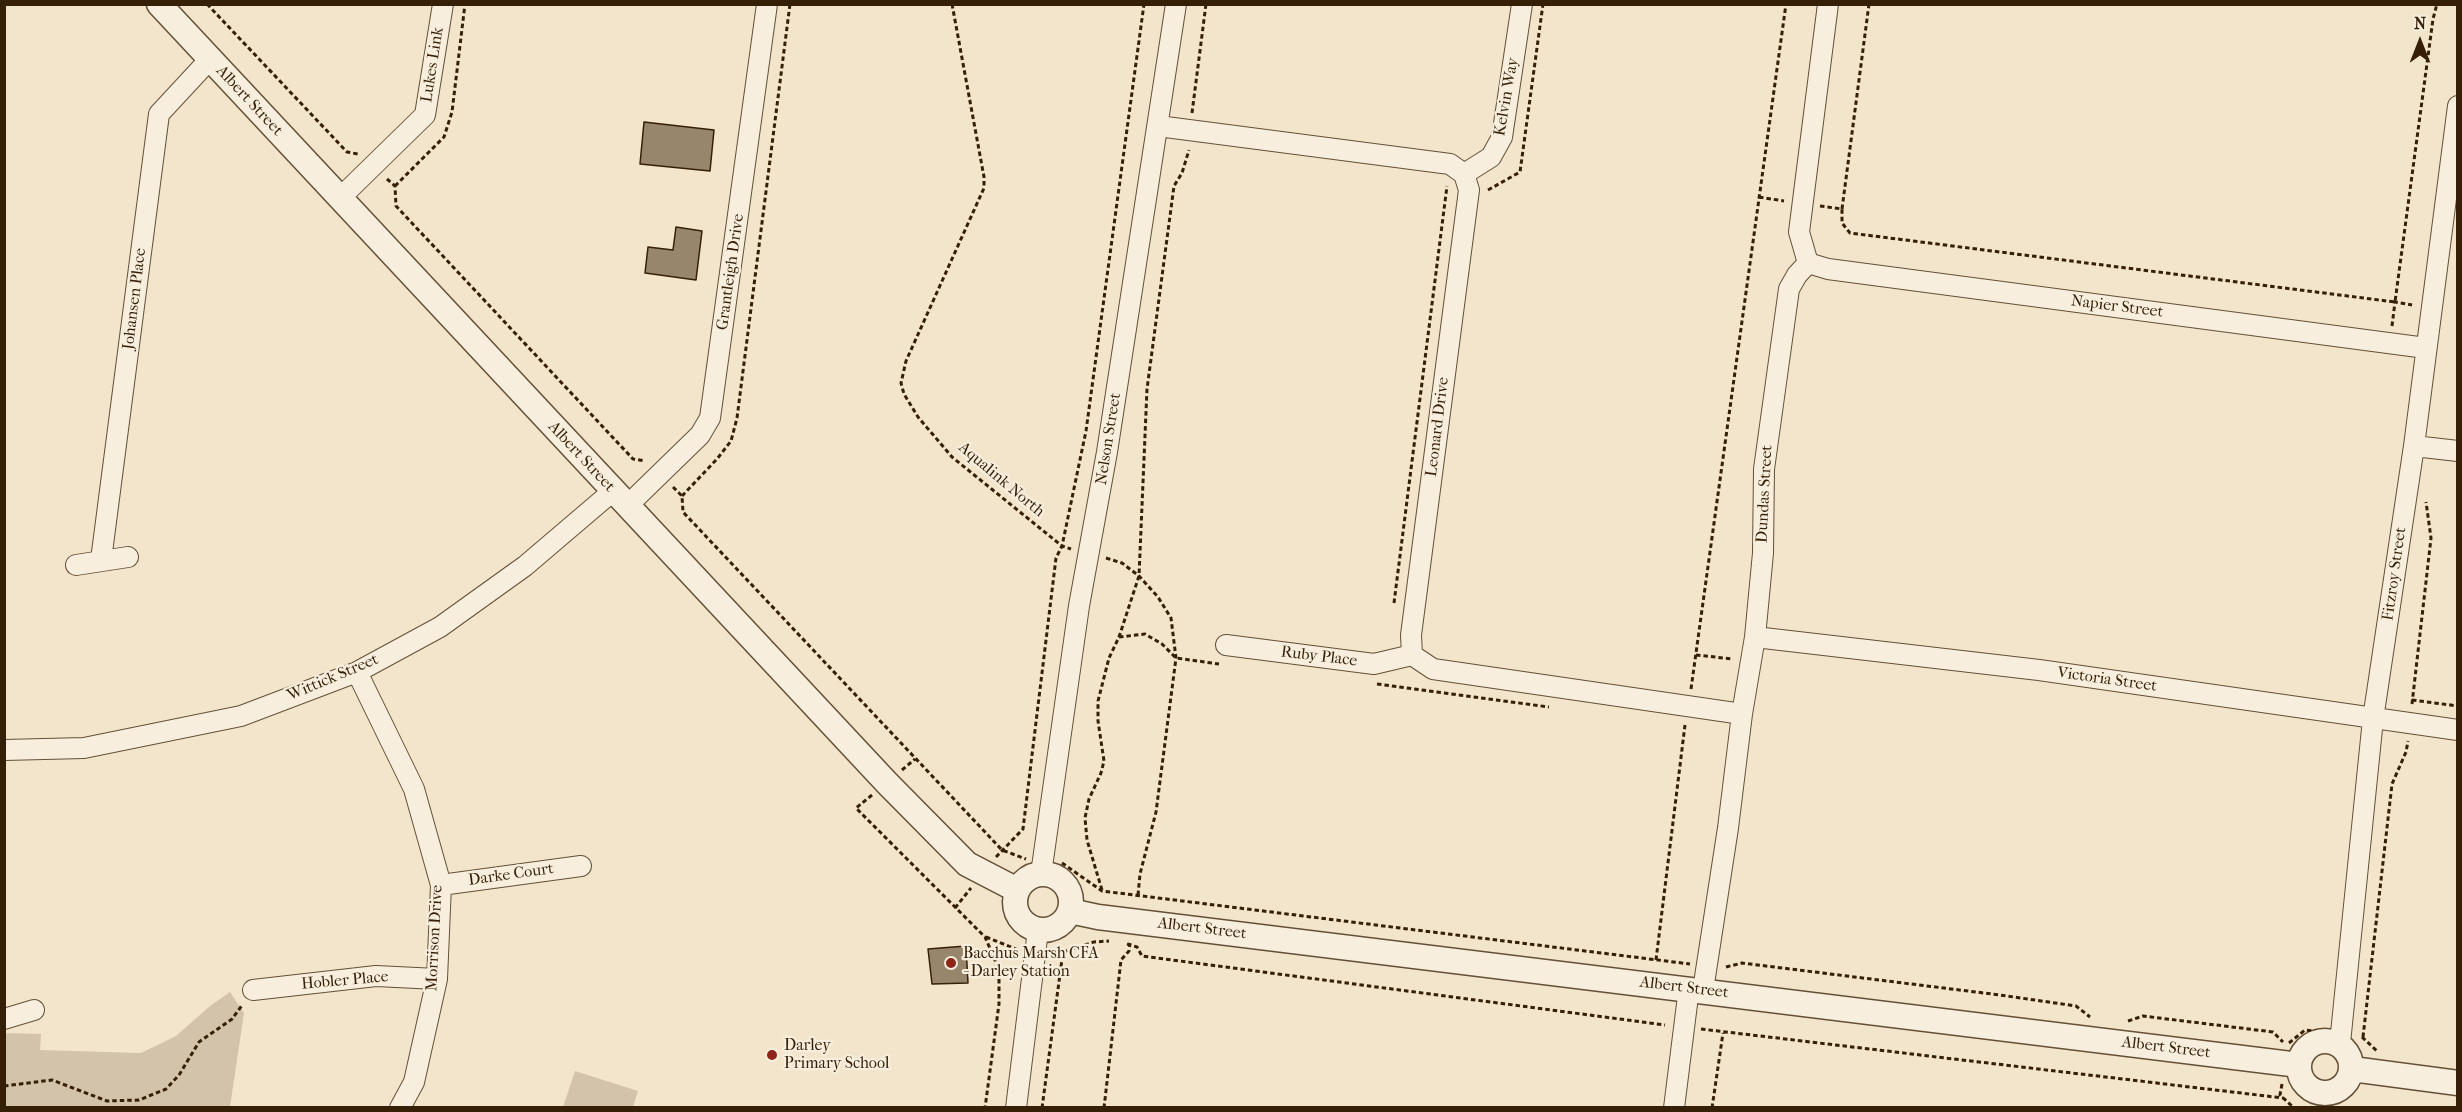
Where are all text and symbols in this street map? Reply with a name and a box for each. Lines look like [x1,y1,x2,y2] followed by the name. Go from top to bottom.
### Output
[2390,12,2450,72] north arrow
[2414,14,2426,33] text: N
[418,26,448,104] street label: Lukes Link
[1491,56,1523,138] street label: Kelvin Way
[212,62,286,140] street label: Albert Street
[713,213,749,331] street label: Grantleigh Drive
[119,247,151,351] street label: Johansen Place
[2070,292,2164,322] street label: Napier Street
[1422,376,1454,478] street label: Leonard Drive
[1092,392,1126,486] street label: Nelson Street
[544,418,618,496] street label: Albert Street
[954,438,1048,522] street label: Aqualink North
[1753,444,1777,544] street label: Dundas Street
[2379,526,2411,622] street label: Fitzroy Street
[1280,643,1358,671] street label: Ruby Place
[285,650,381,706] street label: Wittick Street
[2056,664,2158,696] street label: Victoria Street
[467,860,555,890] street label: Darke Court
[423,884,447,992] street label: Morrison Drive
[1157,914,1247,944] street label: Albert Street
[963,944,1099,982] place label: Bacchus Marsh CFA - Darley Station
[944,956,958,970] marker: Bacchus Marsh CFA - Darley Station
[301,968,389,994] street label: Hobler Place
[1639,973,1729,1003] street label: Albert Street
[2121,1033,2211,1063] street label: Albert Street
[784,1036,889,1074] place label: Darley Primary School
[765,1048,779,1062] marker: Darley Primary School

